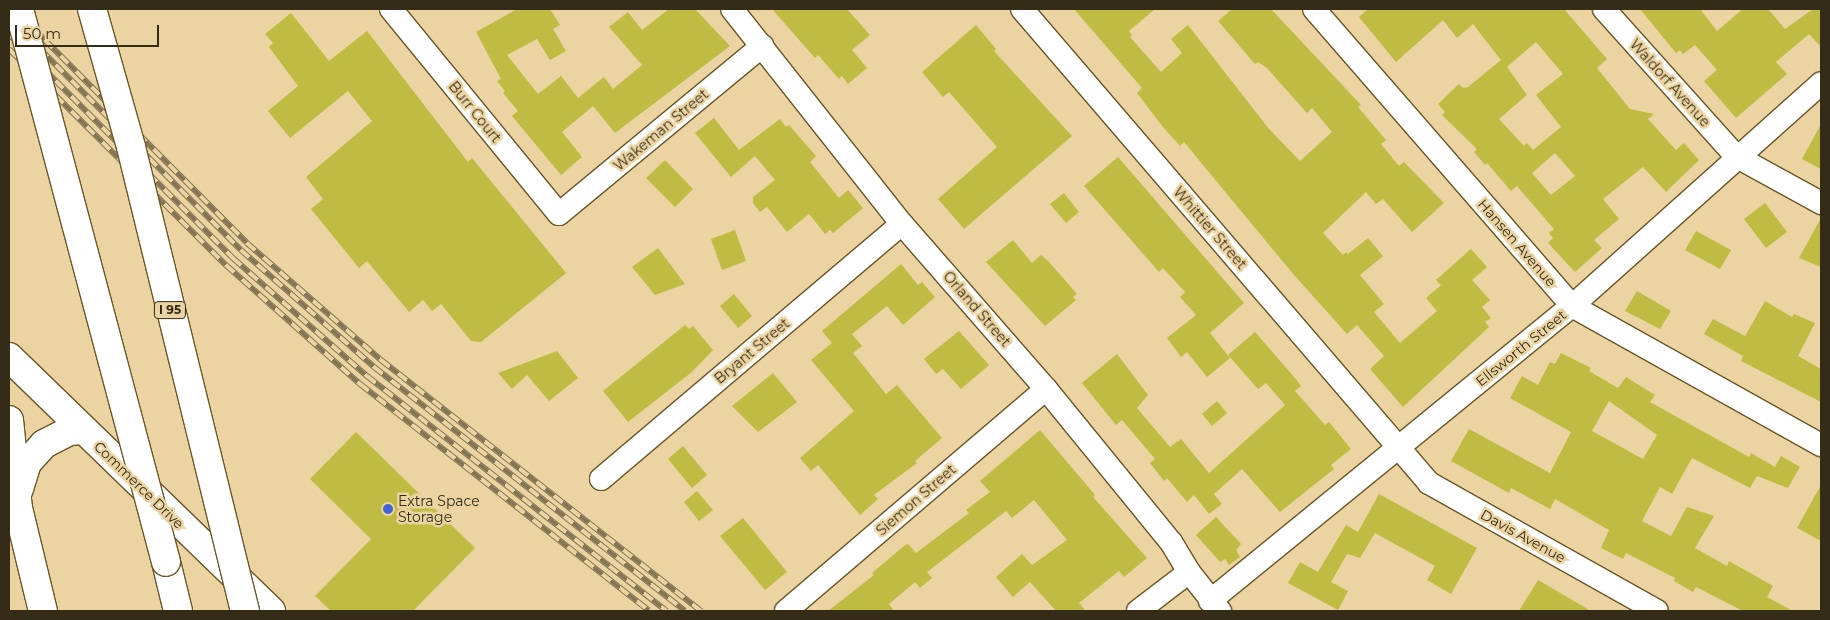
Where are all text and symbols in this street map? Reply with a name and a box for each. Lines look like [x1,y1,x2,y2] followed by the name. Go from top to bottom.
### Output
[18,15,161,47] scale bar
[23,24,61,43] text: 50 m
[1626,36,1714,130] street label: Waldorf Avenue
[445,78,505,146] street label: Burr Court
[610,86,712,174] street label: Wakeman Street
[1170,183,1250,273] street label: Whittier Street
[1474,196,1560,290] street label: Hansen Avenue
[940,268,1014,350] street label: Orland Street
[154,300,186,320] road number: I 95
[1472,306,1570,390] street label: Ellsworth Street
[711,315,793,387] street label: Bryant Street
[91,438,187,532] street label: Commerce Drive
[873,461,959,539] street label: Siemon Street
[398,493,480,526] place label: Extra Space Storage
[382,503,394,515] marker: Extra Space Storage
[1478,506,1568,566] street label: Davis Avenue

